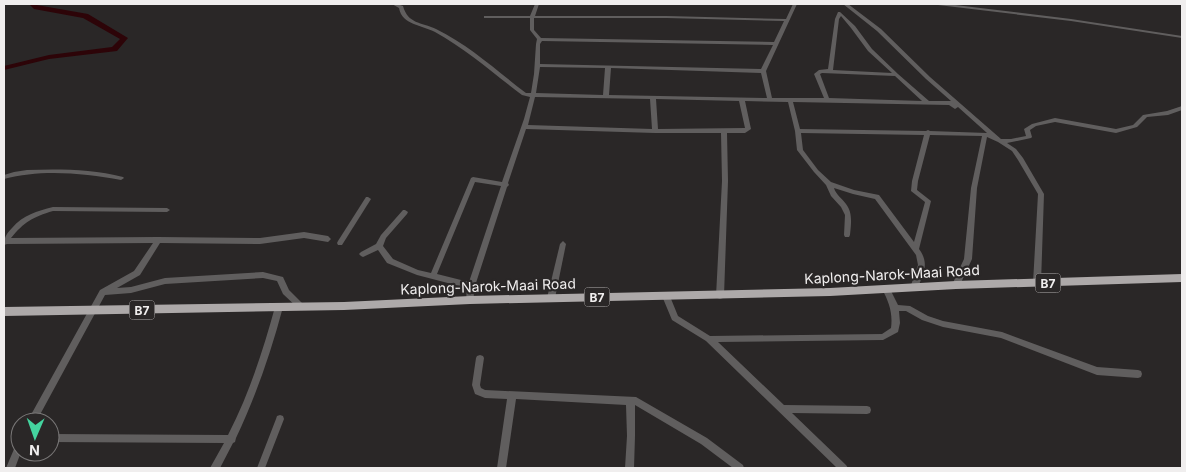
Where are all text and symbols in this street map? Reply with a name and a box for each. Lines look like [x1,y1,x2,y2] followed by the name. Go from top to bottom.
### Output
[804,261,980,287] street label: Kaplong-Narok-Maai Road
[400,274,576,298] street label: Kaplong-Narok-Maai Road
[1036,274,1060,292] road number: B7
[584,288,610,306] road number: B7
[130,300,154,320] road number: B7
[10,412,60,462] north arrow
[29,442,40,459] text: N

